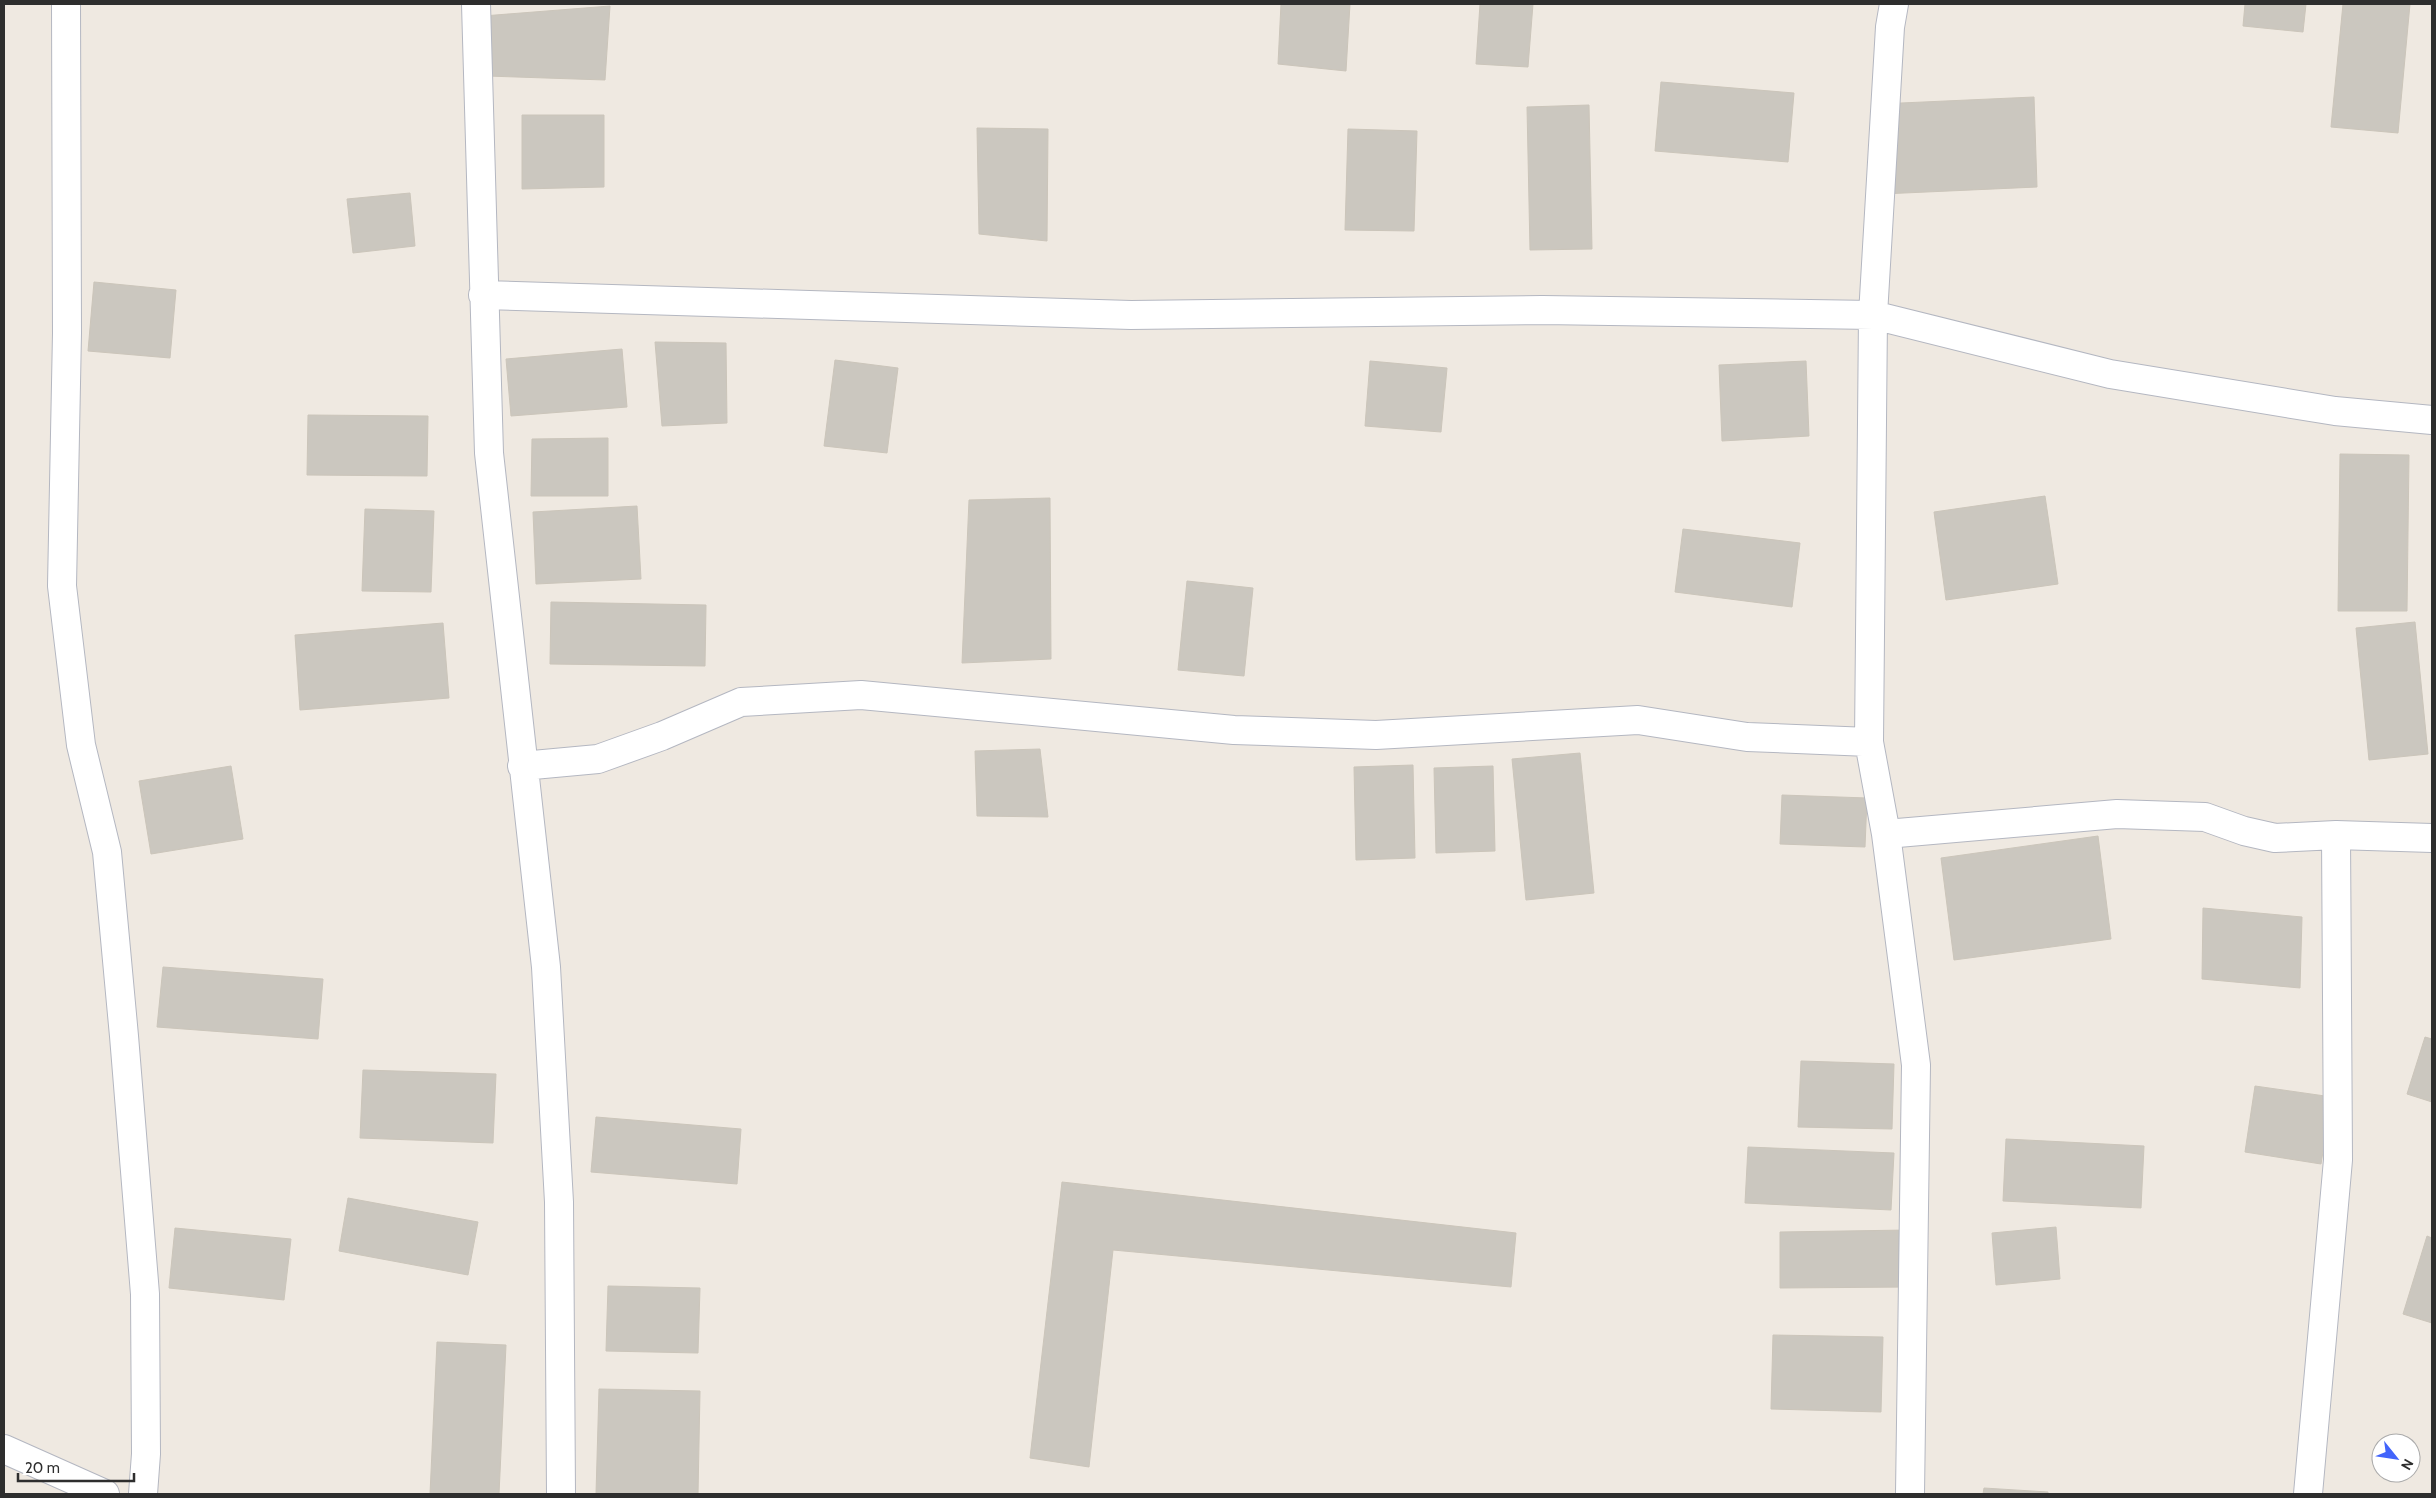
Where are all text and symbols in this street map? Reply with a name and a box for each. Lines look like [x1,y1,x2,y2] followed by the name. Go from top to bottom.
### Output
[2371,1433,2421,1483] north arrow
[18,1450,134,1482] scale bar
[2397,1456,2418,1473] text: N
[25,1459,60,1477] text: 20 m

